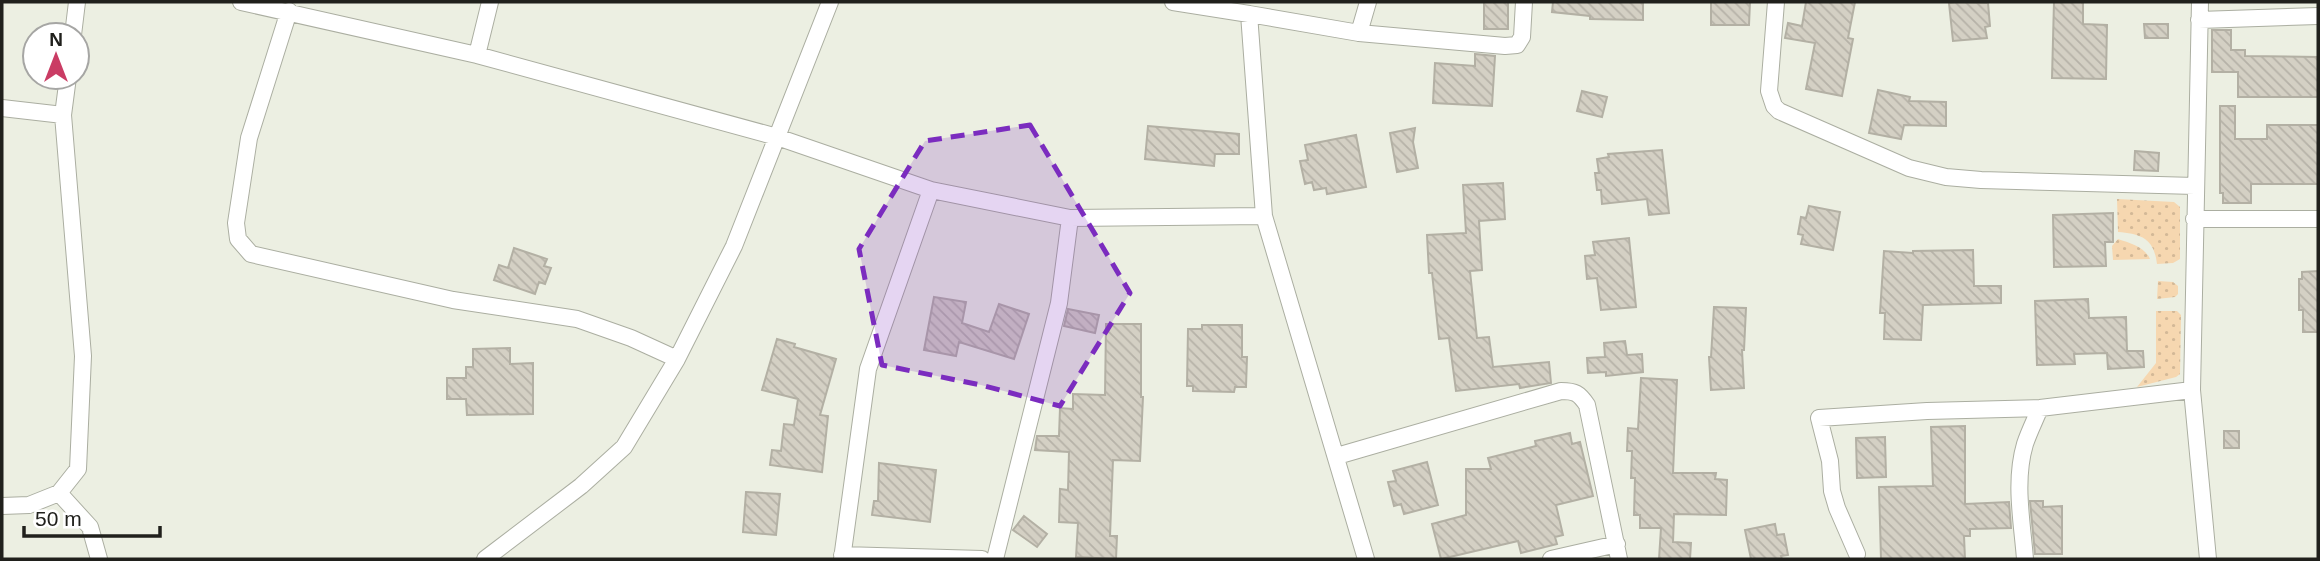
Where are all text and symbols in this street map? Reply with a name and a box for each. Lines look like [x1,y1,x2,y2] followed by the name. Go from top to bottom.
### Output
[21,21,91,91] north arrow
[49,29,63,50] text: N
[24,494,161,538] scale bar
[35,507,82,530] text: 50 m

